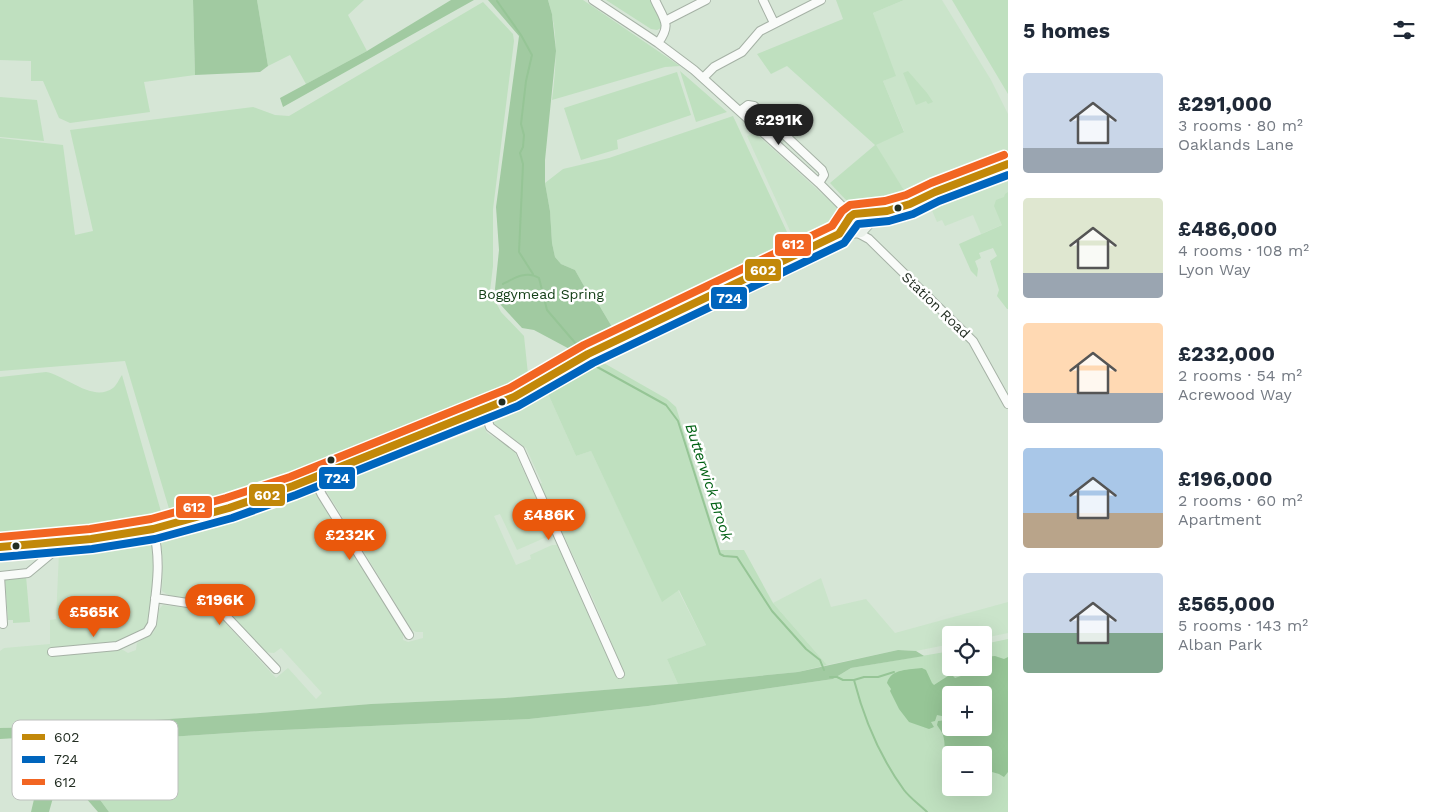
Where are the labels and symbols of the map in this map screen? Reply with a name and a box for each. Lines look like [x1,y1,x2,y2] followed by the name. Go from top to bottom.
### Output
[744,104,814,146] pin: £291K
[893,203,903,213] unlabelled marker
[774,233,812,257] line badge: 612
[782,236,804,252] text: 612
[744,258,782,282] line badge: 602
[750,262,776,278] text: 602
[899,269,973,341] street label: Station Road
[478,286,604,302] park label: Boggymead Spring
[710,286,748,310] line badge: 724
[716,290,742,306] text: 724
[497,397,507,407] unlabelled marker
[682,421,737,544] water label: Butterwick Brook
[326,455,336,465] unlabelled marker
[318,466,356,490] line badge: 724
[324,470,350,486] text: 724
[248,483,286,507] line badge: 602
[254,487,280,503] text: 602
[175,495,213,519] line badge: 612
[514,498,584,541] pin: £486K
[183,499,205,515] text: 612
[315,518,385,561] pin: £232K
[11,541,21,551] unlabelled marker
[185,584,255,626] pin: £196K
[59,596,129,638] pin: £565K
[12,720,178,800] legend
[54,729,79,745] text: 602
[54,751,78,767] text: 724
[54,774,76,790] text: 612

